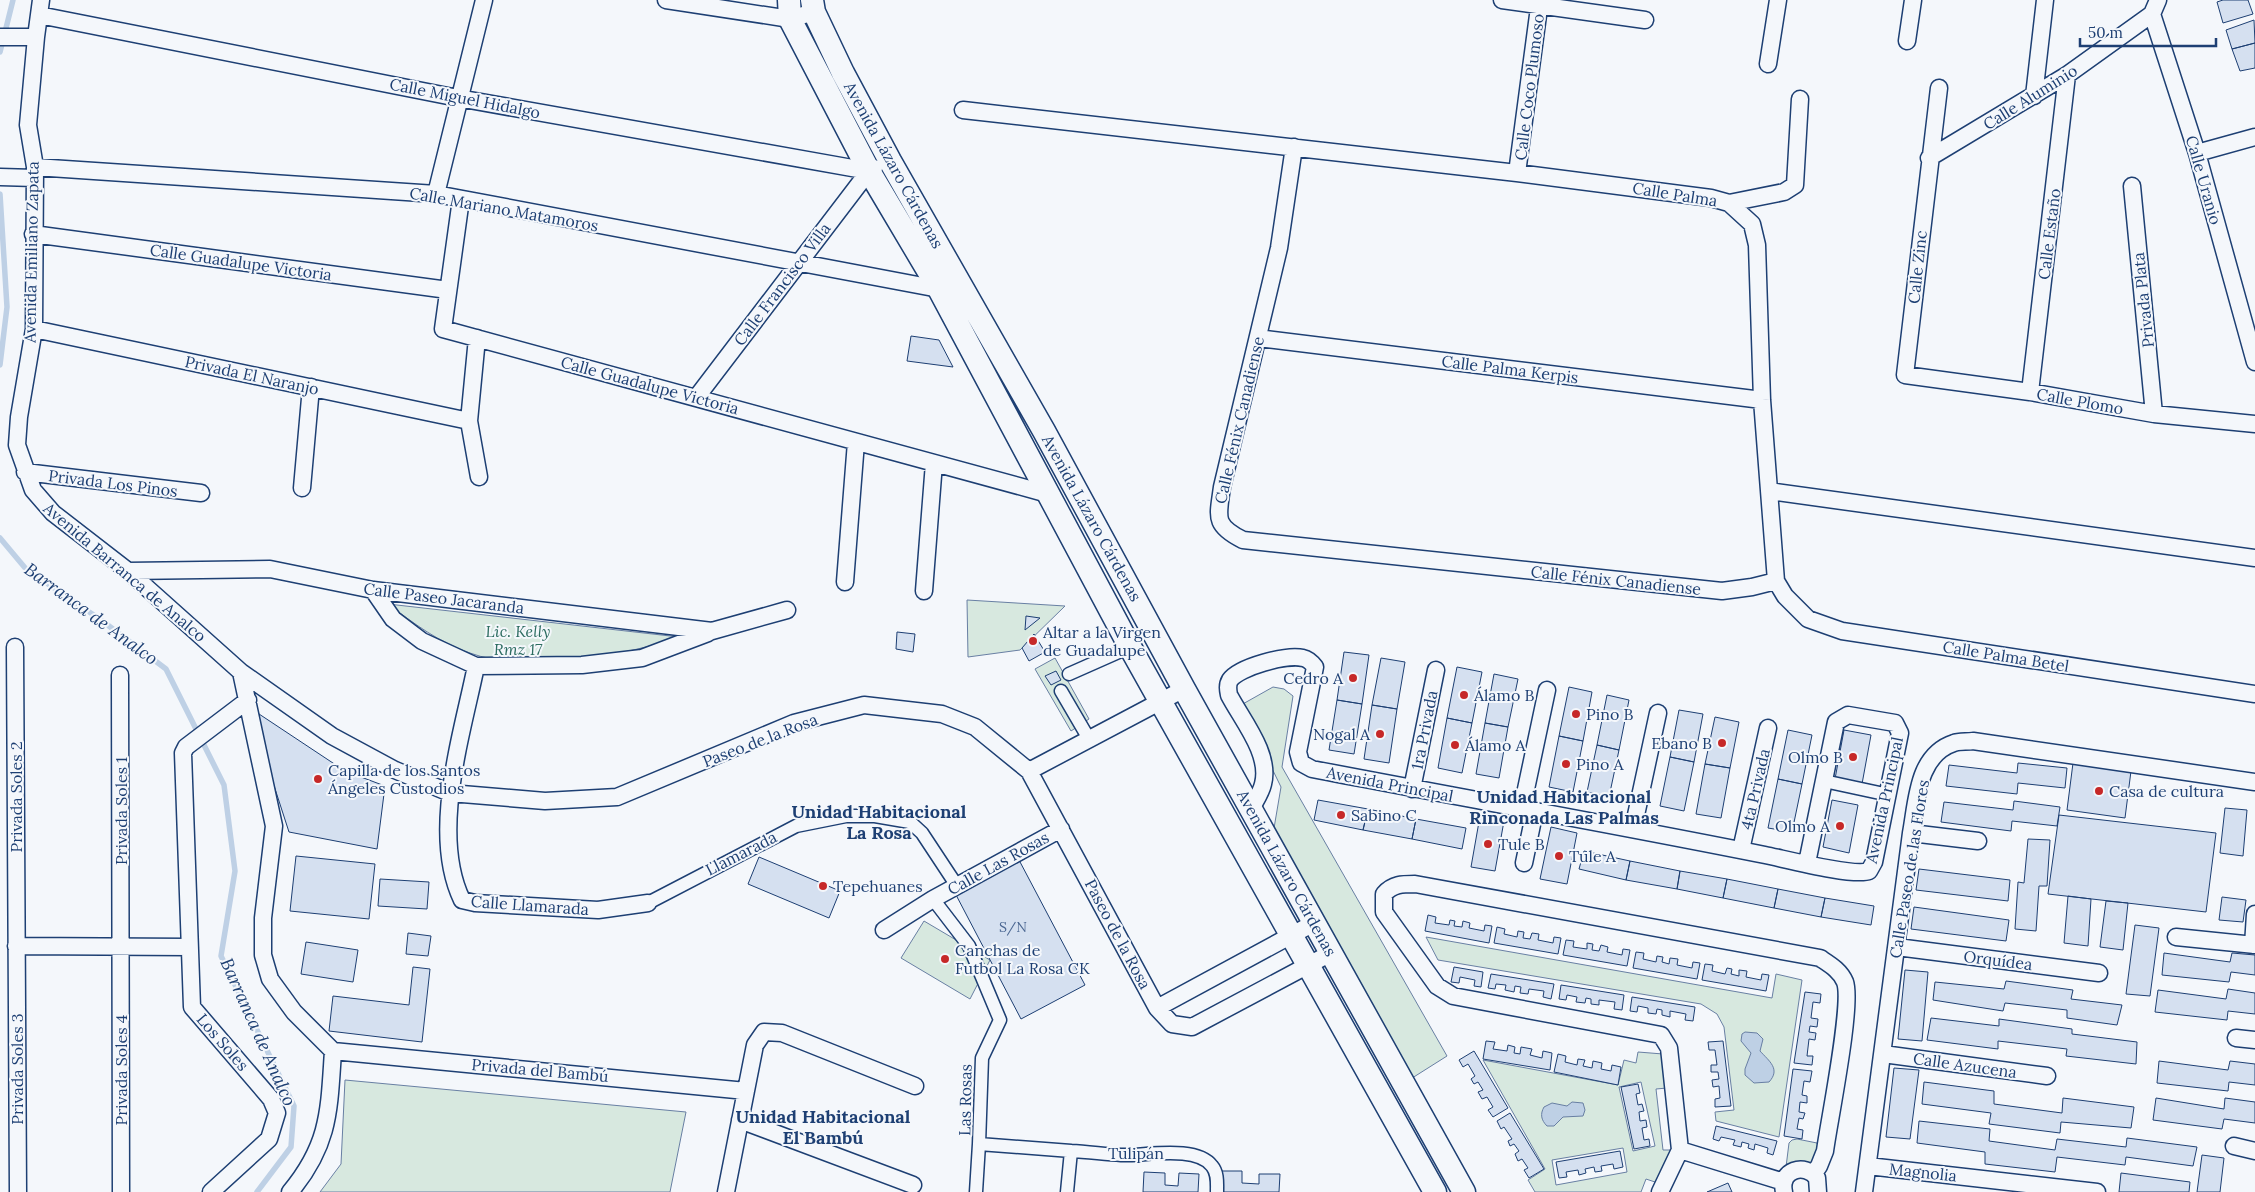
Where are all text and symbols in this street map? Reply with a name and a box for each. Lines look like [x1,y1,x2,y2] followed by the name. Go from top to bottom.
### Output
[1510,13,1548,161] street label: Calle Coco Plumoso
[2080,15,2216,47] scale bar
[2088,23,2123,42] text: 50 m
[1979,60,2081,134] street label: Calle Aluminio
[388,74,542,122] street label: Calle Miguel Hidalgo
[839,77,948,252] street label: Avenida Lázaro Cárdenas
[2182,133,2226,227] street label: Calle Uranio
[19,161,43,344] street label: Avenida Emiliano Zapata
[1631,177,1719,211] street label: Calle Palma
[408,183,600,235] street label: Calle Mariano Matamoros
[2033,187,2065,281] street label: Calle Estaño
[729,219,835,349] street label: Calle Francisco Villa
[1903,229,1931,305] street label: Calle Zinc
[149,239,333,285] street label: Calle Guadalupe Victoria
[2128,251,2158,349] street label: Privada Plata
[1210,334,1268,506] street label: Calle Fénix Canadiense
[183,351,321,399] street label: Privada El Naranjo
[1440,351,1580,387] street label: Calle Palma Kerpis
[559,352,741,418] street label: Calle Guadalupe Victoria
[2035,384,2125,418] street label: Calle Plomo
[1037,430,1146,605] street label: Avenida Lázaro Cárdenas
[47,465,179,501] street label: Privada Los Pinos
[40,498,210,646] street label: Avenida Barranca de Analco
[20,558,162,670] water label: Barranca de Analco
[1530,561,1702,599] street label: Calle Fénix Canadiense
[363,578,525,618] street label: Calle Paseo Jacaranda
[485,621,551,659] park label: Lic. Kelly Rmz 17
[1042,622,1161,660] place label: Altar a la Virgen de Guadalupe
[1027,635,1039,647] marker: Altar a la Virgen de Guadalupe
[1941,636,2071,676] street label: Calle Palma Betel
[1283,668,1344,688] place label: Cedro A
[1347,672,1359,684] marker: Cedro A
[1473,685,1534,705] place label: Álamo B
[1407,689,1441,771] street label: 1ra Privada
[1458,689,1470,701] marker: Álamo B
[1586,704,1633,724] place label: Pino B
[1570,708,1582,720] marker: Pino B
[700,709,820,771] street label: Paseo de la Rosa
[1313,724,1371,744] place label: Nogal A
[1374,728,1386,740] marker: Nogal A
[1651,733,1712,753] place label: Ebano B
[1464,735,1526,755] place label: Álamo A
[1861,735,1907,866] street label: Avenida Principal
[1716,737,1728,749] marker: Ebano B
[1449,739,1461,751] marker: Álamo A
[6,742,26,853] street label: Privada Soles 2
[1736,747,1774,831] street label: 4ta Privada
[1788,747,1843,767] place label: Olmo B
[1847,751,1859,763] marker: Olmo B
[1576,754,1624,774] place label: Pino A
[111,757,131,865] street label: Privada Soles 1
[1560,758,1572,770] marker: Pino A
[327,760,480,798] place label: Capilla de los Santos Ángeles Custodios
[1324,762,1455,806] street label: Avenida Principal
[312,773,324,785] marker: Capilla de los Santos Ángeles Custodios
[1885,778,1933,960] street label: Calle Paseo de las Flores
[2109,781,2224,801] place label: Casa de cultura
[1232,785,1341,960] street label: Avenida Lázaro Cárdenas
[1469,785,1659,829] district label: Unidad Habitacional Rinconada Las Palmas
[2093,785,2105,797] marker: Casa de cultura
[792,800,967,844] district label: Unidad Habitacional La Rosa
[1351,805,1417,825] place label: Sabino C
[1335,809,1347,821] marker: Sabino C
[1775,816,1831,836] place label: Olmo A
[1834,820,1846,832] marker: Olmo A
[702,827,780,879] street label: Llamarada
[944,827,1052,899] street label: Calle Las Rosas
[1498,834,1545,854] place label: Tule B
[1482,838,1494,850] marker: Tule B
[1569,846,1617,866] place label: Tule A
[1553,850,1565,862] marker: Tule A
[833,876,923,896] place label: Tepehuanes
[1081,876,1155,992] street label: Paseo de la Rosa
[817,880,829,892] marker: Tepehuanes
[470,891,590,919] street label: Calle Llamarada
[999,918,1027,936] house number: S/N
[955,940,1090,978] place label: Canchas de Futbol La Rosa CK
[1962,946,2034,974] street label: Orquídea
[939,953,951,965] marker: Canchas de Futbol La Rosa CK
[215,954,301,1109] water label: Barranca de Analco
[193,1009,253,1075] street label: Los Soles
[7,1013,27,1125] street label: Privada Soles 3
[111,1014,131,1126] street label: Privada Soles 4
[1912,1048,2018,1082] street label: Calle Azucena
[471,1054,610,1086] street label: Privada del Bambú
[954,1064,976,1136] street label: Las Rosas
[736,1105,911,1149] district label: Unidad Habitacional El Bambú
[1108,1143,1164,1163] street label: Tulipán
[1888,1159,1958,1185] street label: Magnolia

